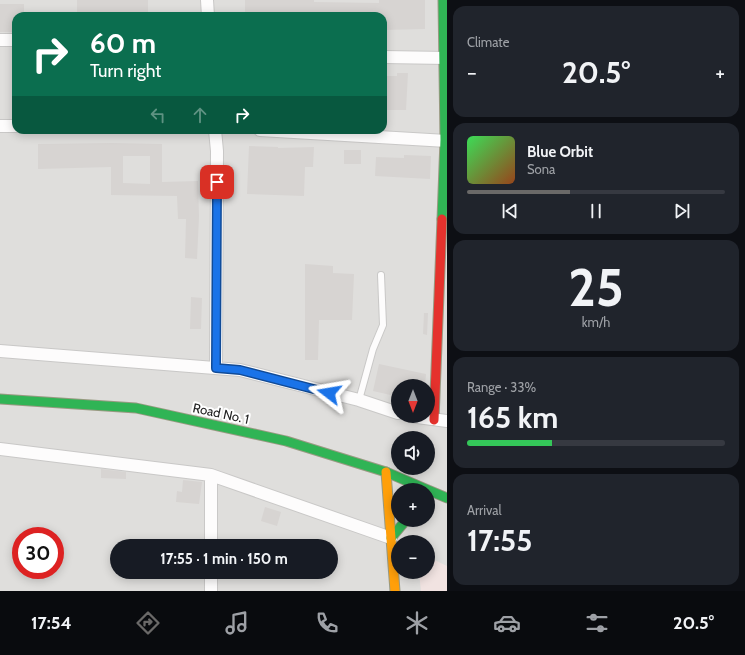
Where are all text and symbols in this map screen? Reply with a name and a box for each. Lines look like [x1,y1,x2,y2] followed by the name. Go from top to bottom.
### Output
[90,26,156,60] text: 60 m
[24,28,76,80] icon: right
[467,34,509,50] text: Climate
[562,54,630,91] text: 20.5°
[467,59,477,86] text: −
[715,59,725,86] text: +
[90,60,161,82] text: Turn right
[147,104,169,126] icon: left
[189,104,211,126] icon: ahead
[231,104,253,126] icon: right
[527,143,593,161] text: Blue Orbit
[527,161,555,177] text: Sona
[200,165,234,199] pin
[206,171,228,193] icon: arrive
[499,200,521,222] icon: previous
[585,200,607,222] icon: pause
[671,200,693,222] icon: next
[568,256,624,319] text: 25
[582,314,610,330] text: km/h
[308,372,350,414] position arrow
[391,379,435,423] north arrow
[391,379,435,579] map controls
[467,379,536,395] text: Range · 33%
[191,399,251,427] street label: Road No. 1
[467,399,558,436] text: 165 km
[391,431,435,475] button: sound
[391,483,435,527] button: +
[467,502,502,518] text: Arrival
[467,522,532,559] text: 17:55
[12,527,64,579] speed limit sign: 30
[391,535,435,579] button: −
[160,550,288,568] text: 17:55 · 1 min · 150 m
[134,609,162,637] icon: directions
[223,609,251,637] icon: music
[313,609,341,637] icon: phone
[403,609,431,637] icon: climate
[493,609,521,637] icon: car
[583,609,611,637] icon: filters
[31,612,72,634] text: 17:54
[673,612,714,634] text: 20.5°

